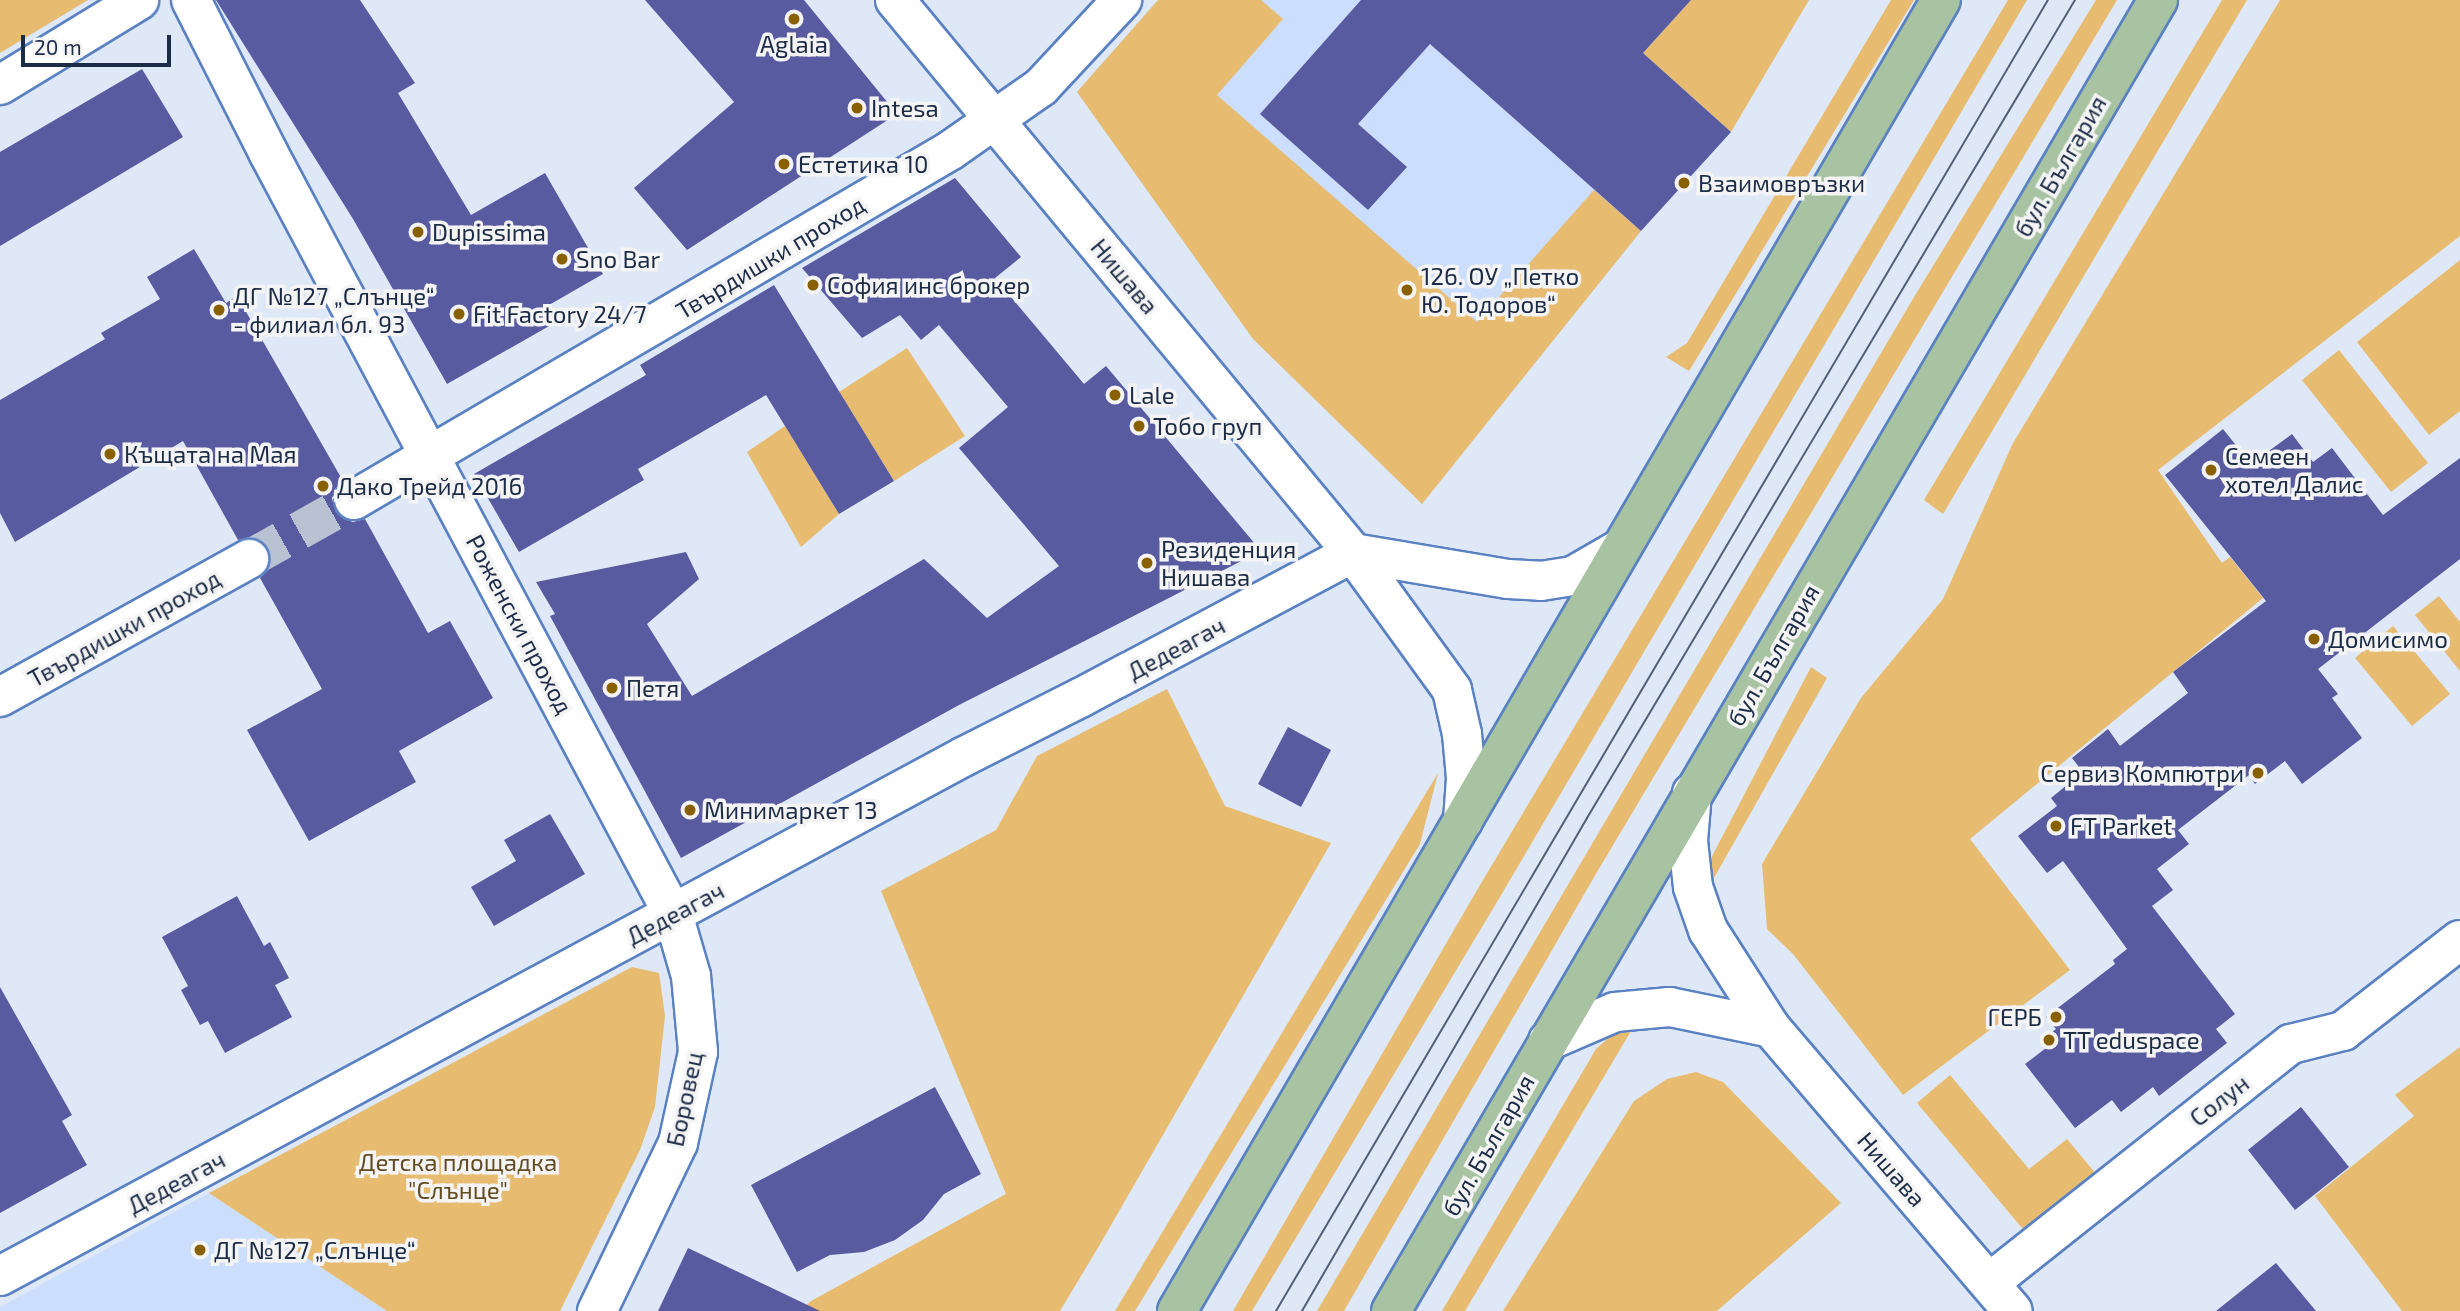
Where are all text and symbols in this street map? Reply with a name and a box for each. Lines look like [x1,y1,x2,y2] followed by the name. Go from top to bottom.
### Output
[786,11,802,27] marker: Aglaia
[24,21,175,65] scale bar
[760,30,828,58] place label: Aglaia
[34,34,82,59] text: 20 m
[2008,90,2112,242] street label: бул. България
[871,94,939,122] place label: Intesa
[849,100,865,116] marker: Intesa
[798,150,928,178] place label: Естетика 10
[776,156,792,172] marker: Естетика 10
[1698,169,1865,197] place label: Взаимовръзки
[1676,175,1692,191] marker: Взаимовръзки
[670,189,870,325] street label: Твърдишки проход
[432,218,546,246] place label: Dupissima
[410,224,426,240] marker: Dupissima
[1085,233,1165,319] street label: Нишава
[576,245,660,273] place label: Sno Bar
[554,251,570,267] marker: Sno Bar
[1421,262,1579,318] place label: 126. ОУ „Петко Ю. Тодоров“
[827,271,1030,299] place label: София инс брокер
[805,277,821,293] marker: София инс брокер
[233,282,435,338] place label: ДГ №127 „Слънце“ - филиал бл. 93
[1399,282,1415,298] marker: 126. ОУ „Петко Ю. Тодоров“
[473,300,647,328] place label: Fit Factory 24/7
[211,302,227,318] marker: ДГ №127 „Слънце“ - филиал бл. 93
[451,306,467,322] marker: Fit Factory 24/7
[1129,381,1175,409] place label: Lale
[1107,387,1123,403] marker: Lale
[1153,412,1262,440] place label: Тобо груп
[1131,418,1147,434] marker: Тобо груп
[124,440,297,468] place label: Къщата на Мая
[2225,442,2364,498] place label: Семеен хотел Далис
[102,446,118,462] marker: Къщата на Мая
[2203,462,2219,478] marker: Семеен хотел Далис
[337,472,522,500] place label: Дако Трейд 2016
[315,478,331,494] marker: Дако Трейд 2016
[461,529,579,719] street label: Роженски проход
[1161,535,1296,591] place label: Резиденция Нишава
[1139,555,1155,571] marker: Резиденция Нишава
[23,563,225,693] street label: Твърдишки проход
[1721,579,1825,731] street label: бул. България
[1122,610,1230,686] street label: Дедеагач
[2328,625,2448,653] place label: Домисимо
[2306,631,2322,647] marker: Домисимо
[626,674,679,702] place label: Петя
[604,680,620,696] marker: Петя
[2040,759,2244,787] place label: Сервиз Компютри
[2250,765,2266,781] marker: Сервиз Компютри
[704,796,878,824] place label: Минимаркет 13
[682,802,698,818] marker: Минимаркет 13
[2070,812,2173,840] place label: FT Parket
[2048,818,2064,834] marker: FT Parket
[621,875,729,951] street label: Дедеагач
[1988,1003,2042,1031] place label: ГЕРБ
[2048,1009,2064,1025] marker: ГЕРБ
[2063,1026,2200,1054] place label: TT eduspace
[2041,1032,2057,1048] marker: TT eduspace
[660,1049,708,1149] street label: Боровец
[2184,1068,2254,1132] street label: Солун
[1436,1069,1540,1221] street label: бул. България
[1852,1126,1932,1212] street label: Нишава
[122,1144,230,1220] street label: Дедеагач
[359,1148,557,1204] park label: Детска площадка "Слънце"
[214,1236,416,1264] place label: ДГ №127 „Слънце“
[192,1242,208,1258] marker: ДГ №127 „Слънце“

